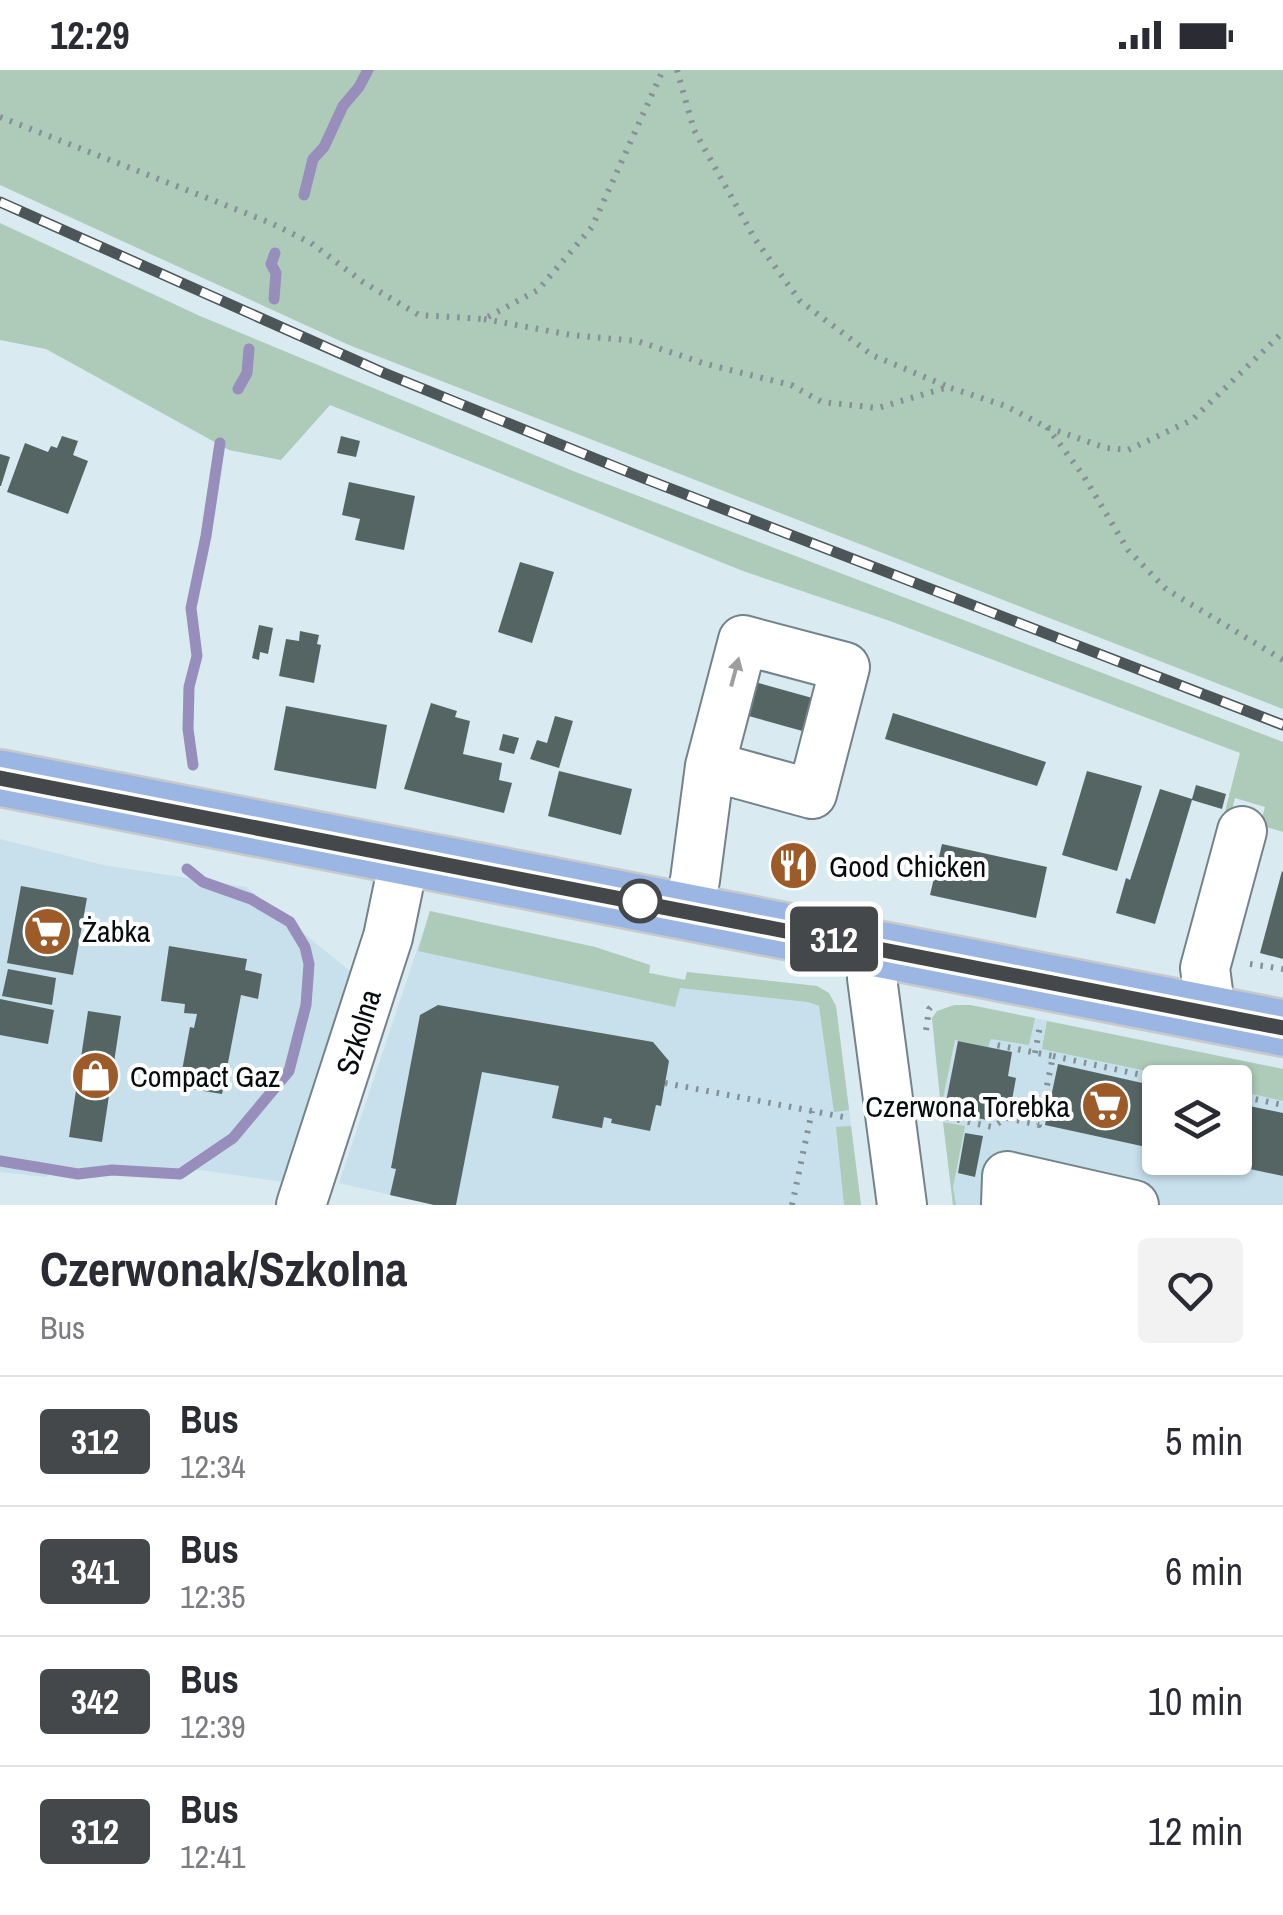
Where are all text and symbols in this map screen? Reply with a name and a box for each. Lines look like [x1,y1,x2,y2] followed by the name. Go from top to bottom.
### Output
[50,10,130,61] text: 12:29
[727,656,743,687] one-way arrow
[768,840,820,892] restaurant icon: Good Chicken
[829,846,986,886] place label: Good Chicken
[619,880,661,922] unlabelled marker
[21,905,73,957] supermarket icon: Żabka
[776,906,892,972] line badge: 312
[82,911,151,951] place label: Żabka
[810,916,858,963] text: 312
[326,984,390,1080] street label: Szkolna
[69,1050,121,1102] shop icon: Compact Gaz
[130,1056,280,1096] place label: Compact Gaz
[1142,1065,1252,1175] map controls
[1142,1065,1252,1175] button: layers
[1079,1080,1131,1132] supermarket icon: Czerwona Torebka
[865,1086,1070,1126] place label: Czerwona Torebka
[40,1236,408,1301] text: Czerwonak/Szkolna
[1138,1238,1243,1343] button: heart
[40,1306,85,1349] text: Bus
[180,1394,239,1445] text: Bus
[1165,1416,1243,1467] text: 5 min
[71,1418,119,1465] text: 312
[180,1445,246,1488] text: 12:34
[180,1524,239,1575] text: Bus
[1165,1546,1243,1597] text: 6 min
[71,1548,119,1595] text: 341
[180,1575,246,1618] text: 12:35
[180,1654,239,1705] text: Bus
[1148,1676,1243,1727] text: 10 min
[71,1678,119,1725] text: 342
[180,1705,246,1748] text: 12:39
[180,1784,239,1835] text: Bus
[1148,1806,1243,1857] text: 12 min
[71,1808,119,1855] text: 312
[180,1835,246,1878] text: 12:41

